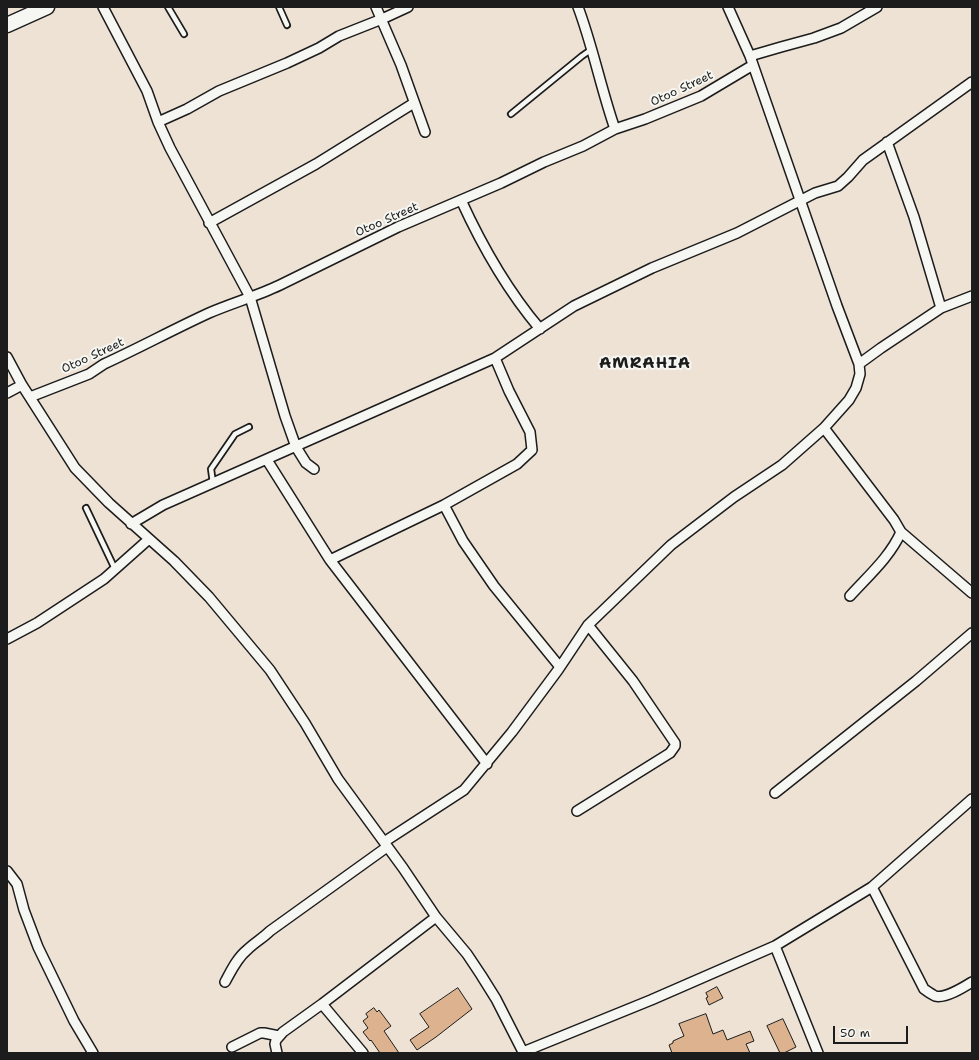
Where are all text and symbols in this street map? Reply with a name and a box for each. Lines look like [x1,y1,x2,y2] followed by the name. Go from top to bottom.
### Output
[648,68,716,110] street label: Otoo Street
[353,200,421,240] street label: Otoo Street
[59,335,127,377] street label: Otoo Street
[599,354,691,374] district label: AMRAHIA
[835,1018,910,1044] scale bar
[840,1025,870,1041] text: 50 m

